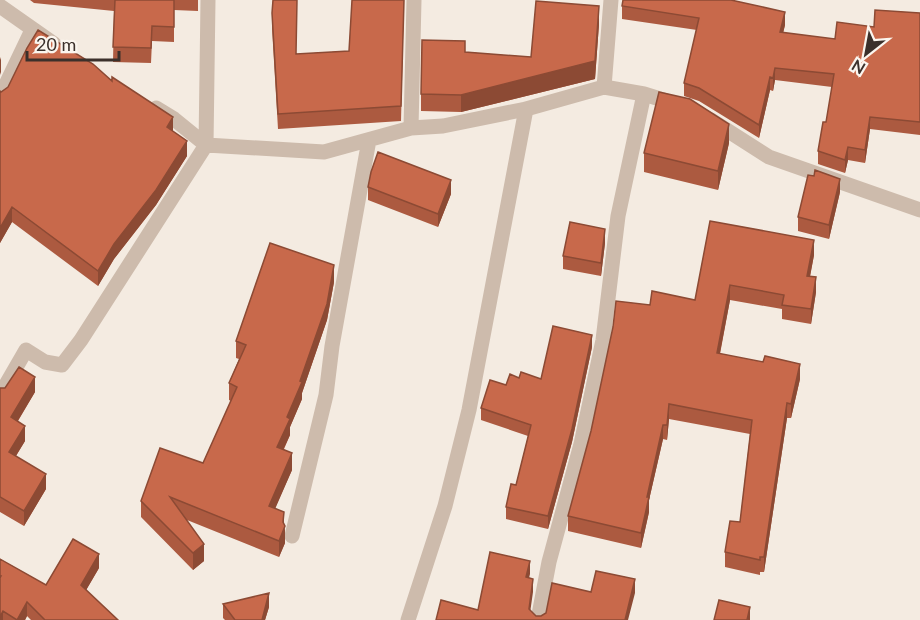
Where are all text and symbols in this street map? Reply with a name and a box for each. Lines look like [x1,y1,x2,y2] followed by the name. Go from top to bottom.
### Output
[27,24,118,62] scale bar
[836,24,896,84] north arrow
[36,33,76,55] text: 20 m
[848,56,868,79] text: N

